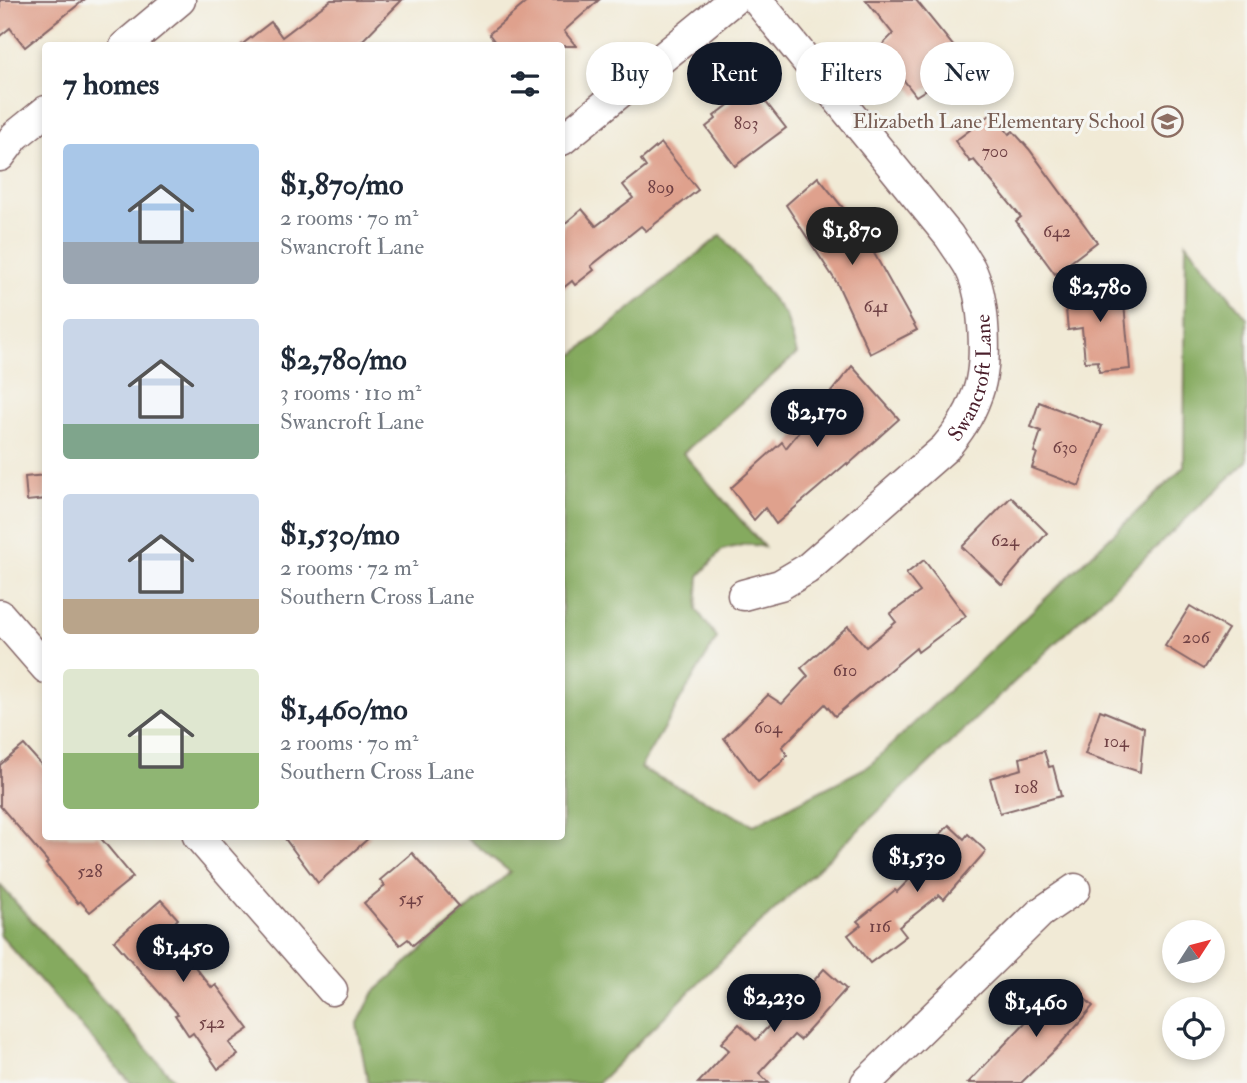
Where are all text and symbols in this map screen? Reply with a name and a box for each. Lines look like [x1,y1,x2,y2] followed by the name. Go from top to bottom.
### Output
[586,42,673,105] chip: Buy
[687,42,782,105] chip: Rent
[796,42,906,105] chip: Filters
[920,42,1014,105] chip: New
[506,65,544,103] icon: filters
[63,66,159,103] text: 7 homes
[1151,104,1185,138] school or university icon: Elizabeth Lane Elementary School
[852,108,1146,135] place label: Elizabeth Lane Elementary School
[734,112,758,135] house number: 803
[982,140,1008,163] house number: 700
[280,166,403,203] text: $1,870/mo
[119,172,203,256] icon: home
[648,176,674,199] house number: 809
[280,203,419,232] text: 2 rooms · 70 m²
[795,208,909,267] pin: $1,870
[822,215,882,244] text: $1,870
[1043,220,1071,243] house number: 642
[280,232,424,261] text: Swancroft Lane
[1043,264,1157,324] pin: $2,780
[1069,272,1131,301] text: $2,780
[863,295,889,318] house number: 641
[942,313,997,447] street label: Swancroft Lane
[280,341,407,378] text: $2,780/mo
[119,347,203,431] icon: home
[280,378,421,407] text: 3 rooms · 110 m²
[760,390,874,449] pin: $2,170
[787,397,847,426] text: $2,170
[280,407,424,436] text: Swancroft Lane
[1052,436,1078,459] house number: 630
[280,516,400,553] text: $1,530/mo
[119,522,203,606] icon: home
[991,529,1020,552] house number: 624
[280,553,418,582] text: 2 rooms · 72 m²
[280,582,474,611] text: Southern Cross Lane
[1182,626,1211,649] house number: 206
[833,659,857,682] house number: 610
[280,691,408,728] text: $1,460/mo
[119,697,203,781] icon: home
[754,716,783,739] house number: 604
[280,728,419,757] text: 2 rooms · 70 m²
[1103,730,1130,753] house number: 104
[280,757,474,786] text: Southern Cross Lane
[1014,776,1038,799] house number: 108
[860,834,974,894] pin: $1,530
[888,842,946,871] text: $1,530
[77,860,103,883] house number: 528
[398,887,424,910] house number: 545
[869,915,892,938] house number: 116
[1162,920,1225,984] north arrow
[1162,920,1225,1060] map controls
[126,925,240,984] pin: $1,450
[152,932,214,961] text: $1,450
[717,974,831,1034] pin: $2,230
[979,979,1093,1039] pin: $1,460
[743,982,805,1011] text: $2,230
[1004,987,1068,1016] text: $1,460
[1162,997,1225,1060] button: locate
[199,1011,225,1034] house number: 542

